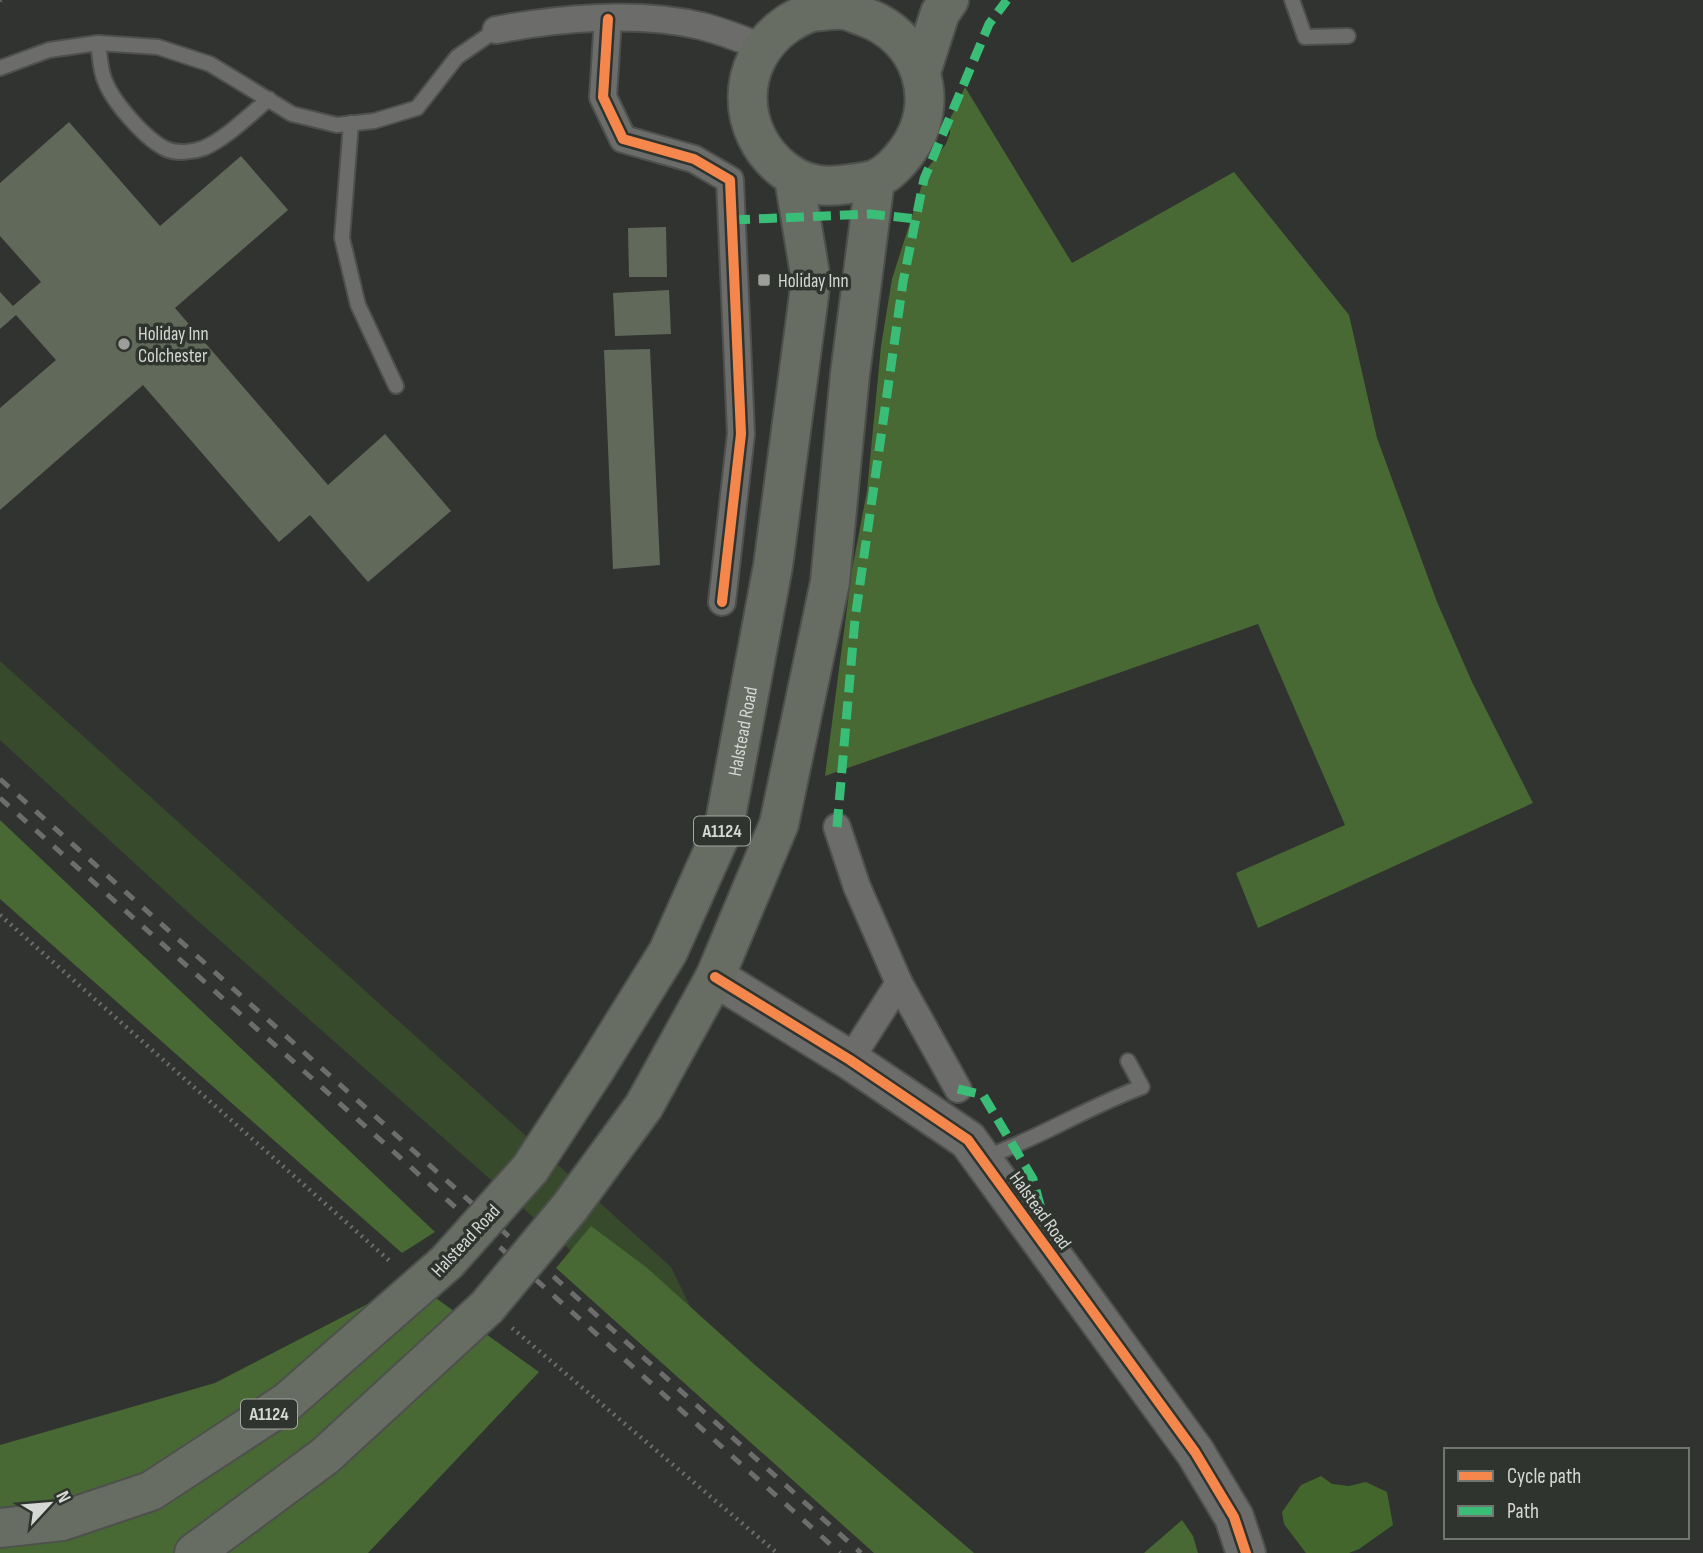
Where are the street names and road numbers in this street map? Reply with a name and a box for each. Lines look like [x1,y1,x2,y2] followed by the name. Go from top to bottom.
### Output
[724,685,763,778] street label: Halstead Road
[694,816,750,846] road number: A1124
[1004,1168,1076,1254] street label: Halstead Road
[427,1200,505,1282] street label: Halstead Road
[241,1400,297,1428] road number: A1124

